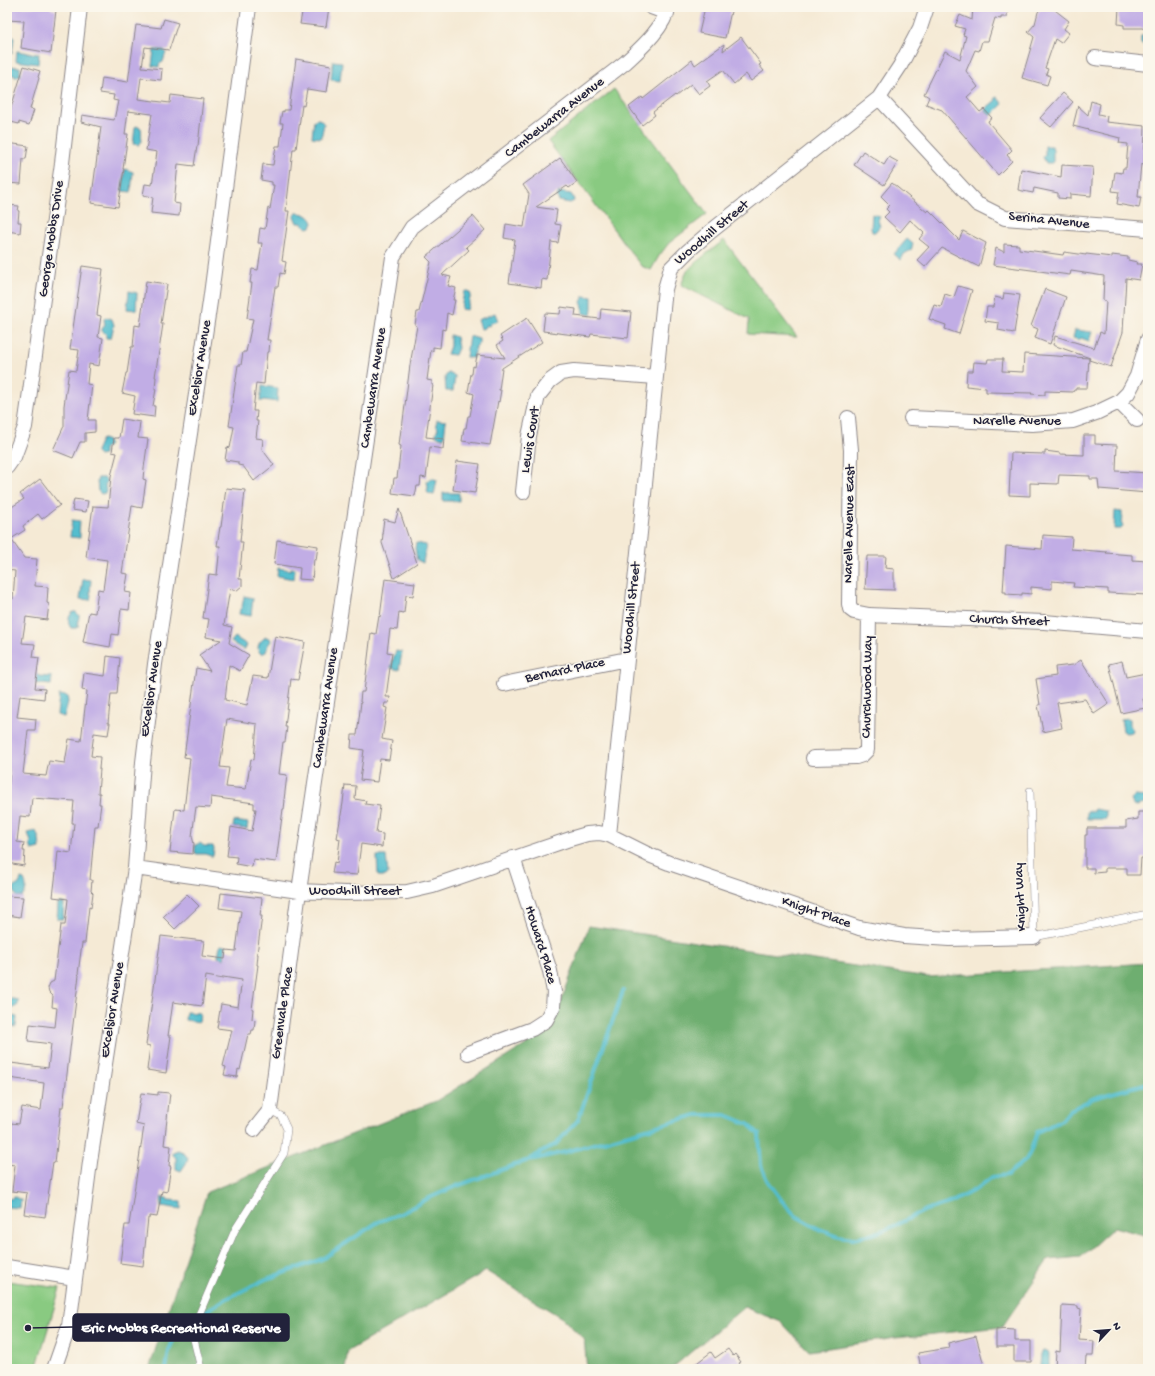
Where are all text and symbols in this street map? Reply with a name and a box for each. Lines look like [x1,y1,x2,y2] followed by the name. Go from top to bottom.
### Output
[502,73,609,162] street label: Cambewarra Avenue
[35,179,69,298] street label: George Mobbs Drive
[671,196,754,269] street label: Woodhill Street
[1008,208,1091,234] street label: Serina Avenue
[184,318,216,417] street label: Excelsior Avenue
[357,326,391,449] street label: Cambewarra Avenue
[517,404,545,474] street label: Lewis Court
[973,413,1062,430] street label: Narelle Avenue
[840,463,860,583] street label: Narelle Avenue East
[619,560,645,655] street label: Woodhill Street
[969,611,1050,631] street label: Church Street
[859,636,877,738] street label: Churchwood Way
[137,639,167,738] street label: Excelsior Avenue
[309,646,343,769] street label: Cambewarra Avenue
[523,654,607,688] street label: Bernard Place
[1011,862,1031,932] street label: Knight Way
[309,883,402,900] street label: Woodhill Street
[779,893,854,933] street label: Knight Place
[520,904,560,987] street label: Howard Place
[97,960,129,1059] street label: Excelsior Avenue
[268,965,298,1060] street label: Greenvale Place
[1089,1310,1129,1350] north arrow
[73,1314,289,1341] callout: Eric Mobbs Recreational Reserve
[81,1320,282,1338] text: Eric Mobbs Recreational Reserve
[1109,1321,1123,1332] text: N

